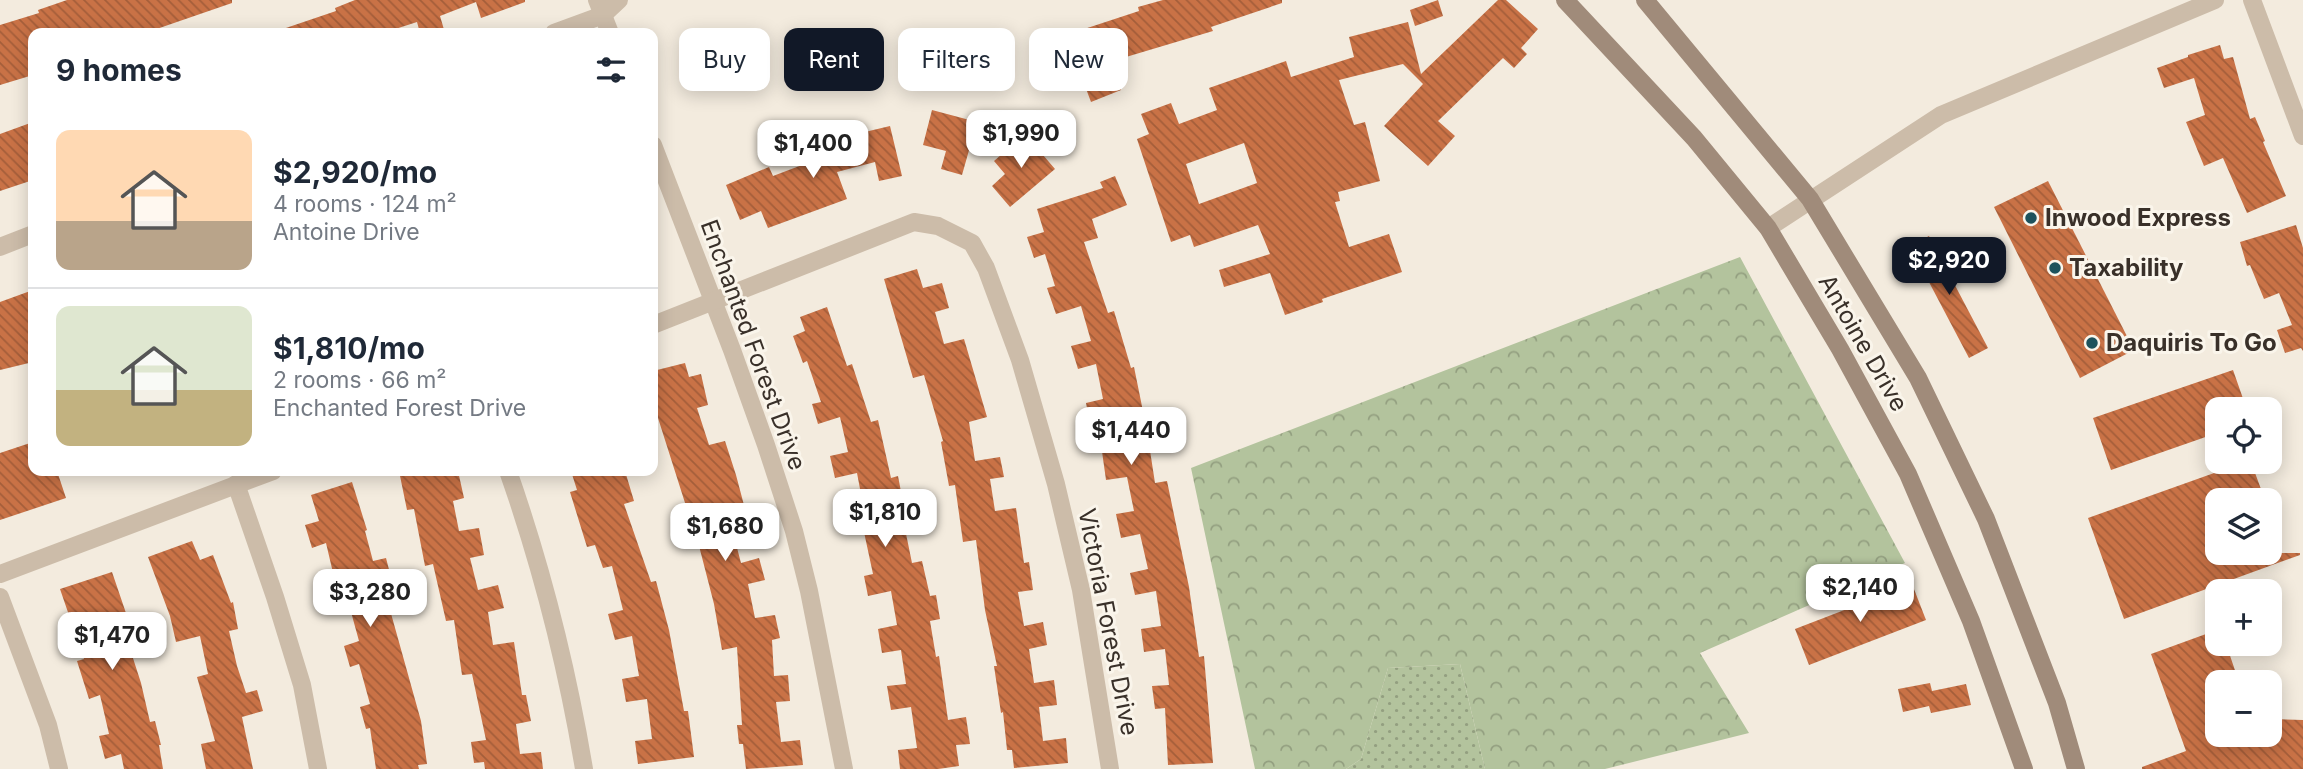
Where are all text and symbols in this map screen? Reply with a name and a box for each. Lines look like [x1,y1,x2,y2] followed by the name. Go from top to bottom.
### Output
[679,28,770,91] chip: Buy
[784,28,884,91] chip: Rent
[898,28,1015,91] chip: Filters
[1029,28,1128,91] chip: New
[592,51,630,89] icon: filters
[56,52,182,88] text: 9 homes
[964,110,1078,170] pin: $1,990
[982,119,1060,147] text: $1,990
[756,120,870,180] pin: $1,400
[773,129,853,157] text: $1,400
[273,154,437,190] text: $2,920/mo
[112,158,196,242] icon: home
[273,190,457,218] text: 4 rooms · 124 m²
[2045,203,2231,232] place label: Inwood Express
[2023,210,2039,226] marker: Inwood Express
[695,216,812,474] street label: Enchanted Forest Drive
[273,218,420,246] text: Antoine Drive
[1892,238,2006,297] pin: $2,920
[1908,246,1990,274] text: $2,920
[2069,253,2184,282] place label: Taxability
[2047,260,2063,276] marker: Taxability
[1813,269,1914,416] street label: Antoine Drive
[2106,328,2277,357] place label: Daquiris To Go
[273,330,425,366] text: $1,810/mo
[112,334,196,418] icon: home
[2084,335,2100,351] marker: Daquiris To Go
[273,366,447,394] text: 2 rooms · 66 m²
[273,394,526,422] text: Enchanted Forest Drive
[2205,397,2282,747] map controls
[2205,397,2282,474] button: locate
[1074,407,1188,467] pin: $1,440
[1091,416,1171,444] text: $1,440
[2205,488,2282,565] button: layers
[828,490,942,549] pin: $1,810
[849,498,921,526] text: $1,810
[668,504,782,563] pin: $1,680
[1072,506,1145,738] street label: Victoria Forest Drive
[686,512,764,540] text: $1,680
[1803,564,1917,624] pin: $2,140
[313,570,427,629] pin: $3,280
[1822,573,1898,601] text: $2,140
[329,578,411,606] text: $3,280
[2205,579,2282,656] button: +
[55,612,169,672] pin: $1,470
[74,621,150,649] text: $1,470
[2205,670,2282,747] button: −

